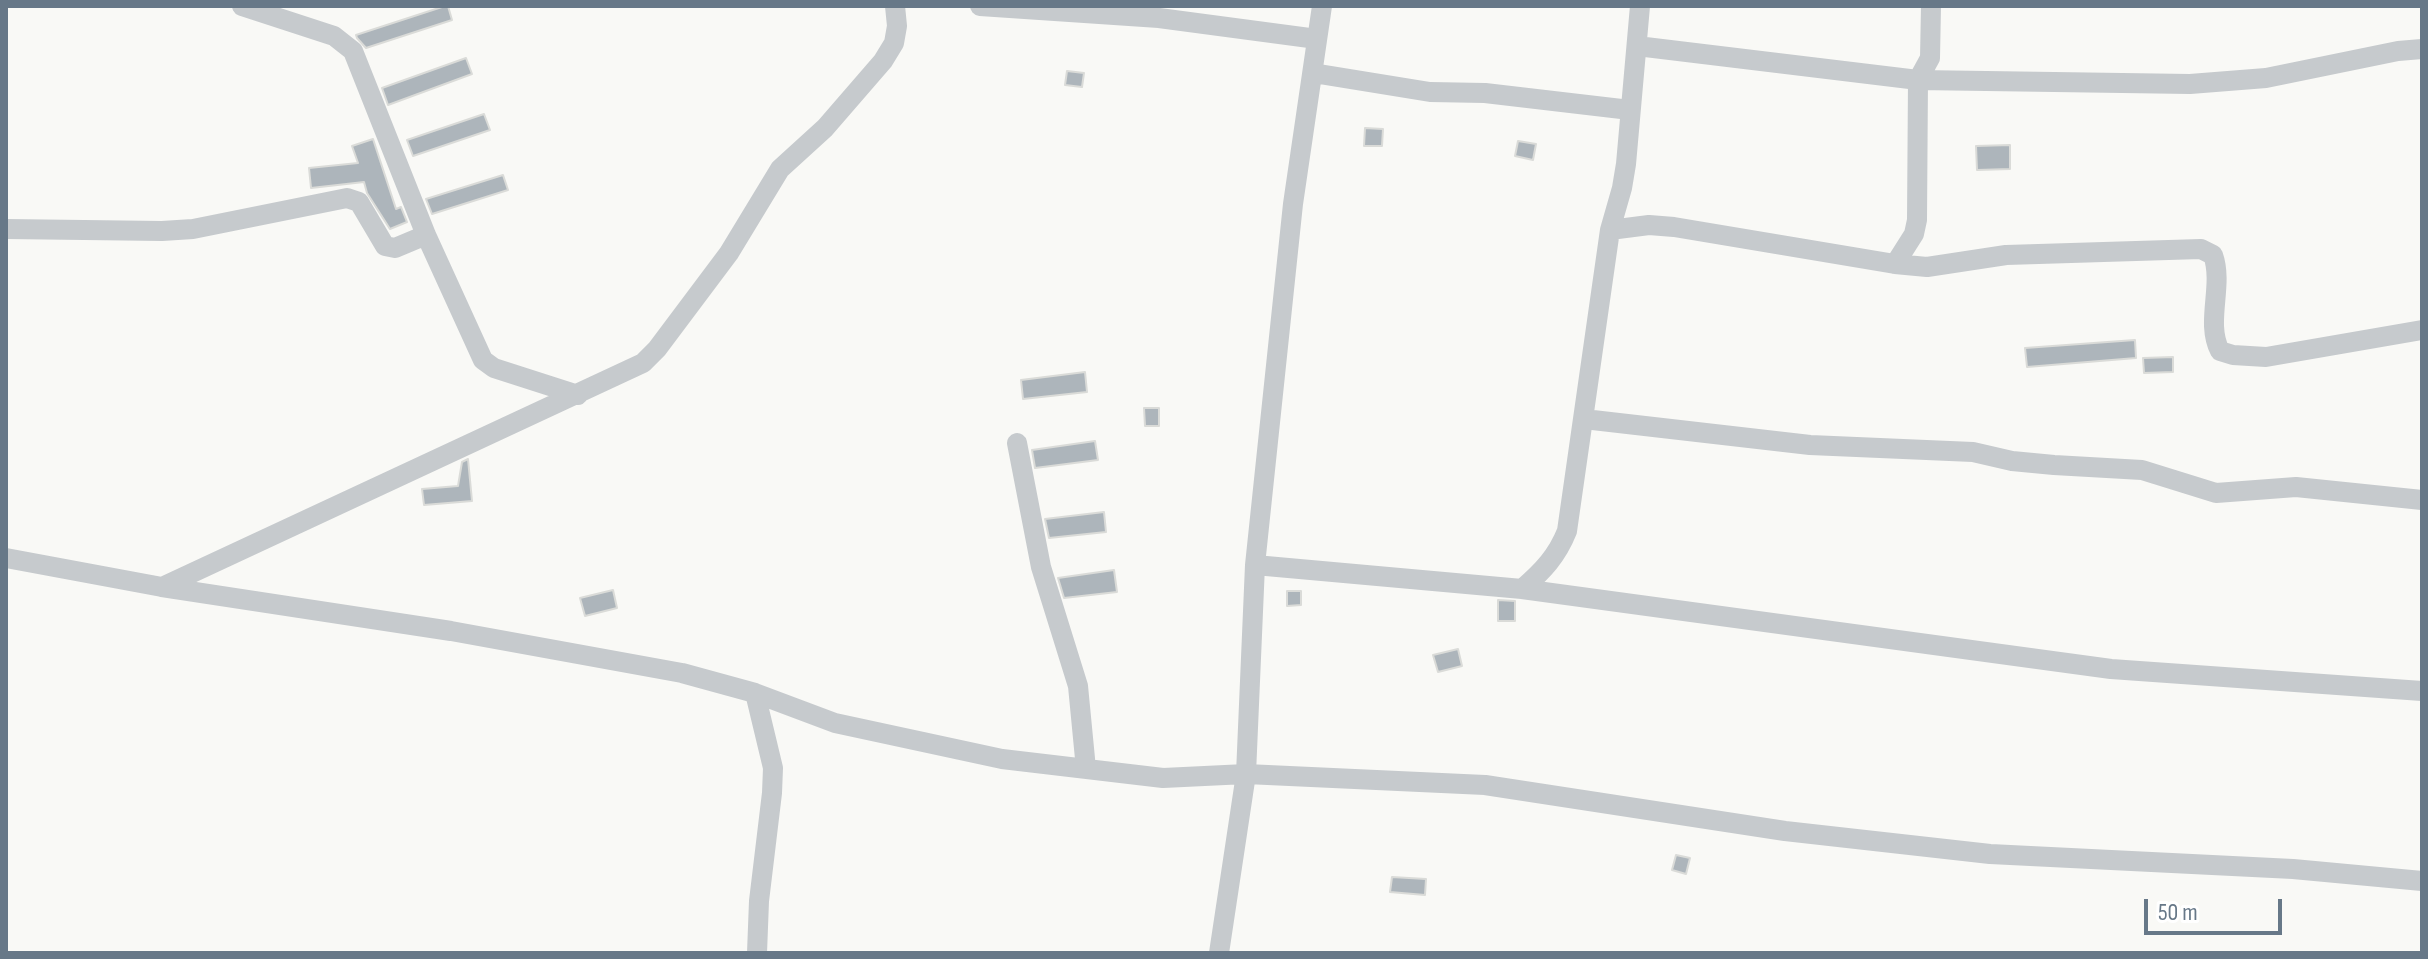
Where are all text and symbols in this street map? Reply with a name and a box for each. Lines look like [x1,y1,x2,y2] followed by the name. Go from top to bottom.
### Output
[2148,883,2286,933] scale bar
[2158,898,2198,927] text: 50 m

